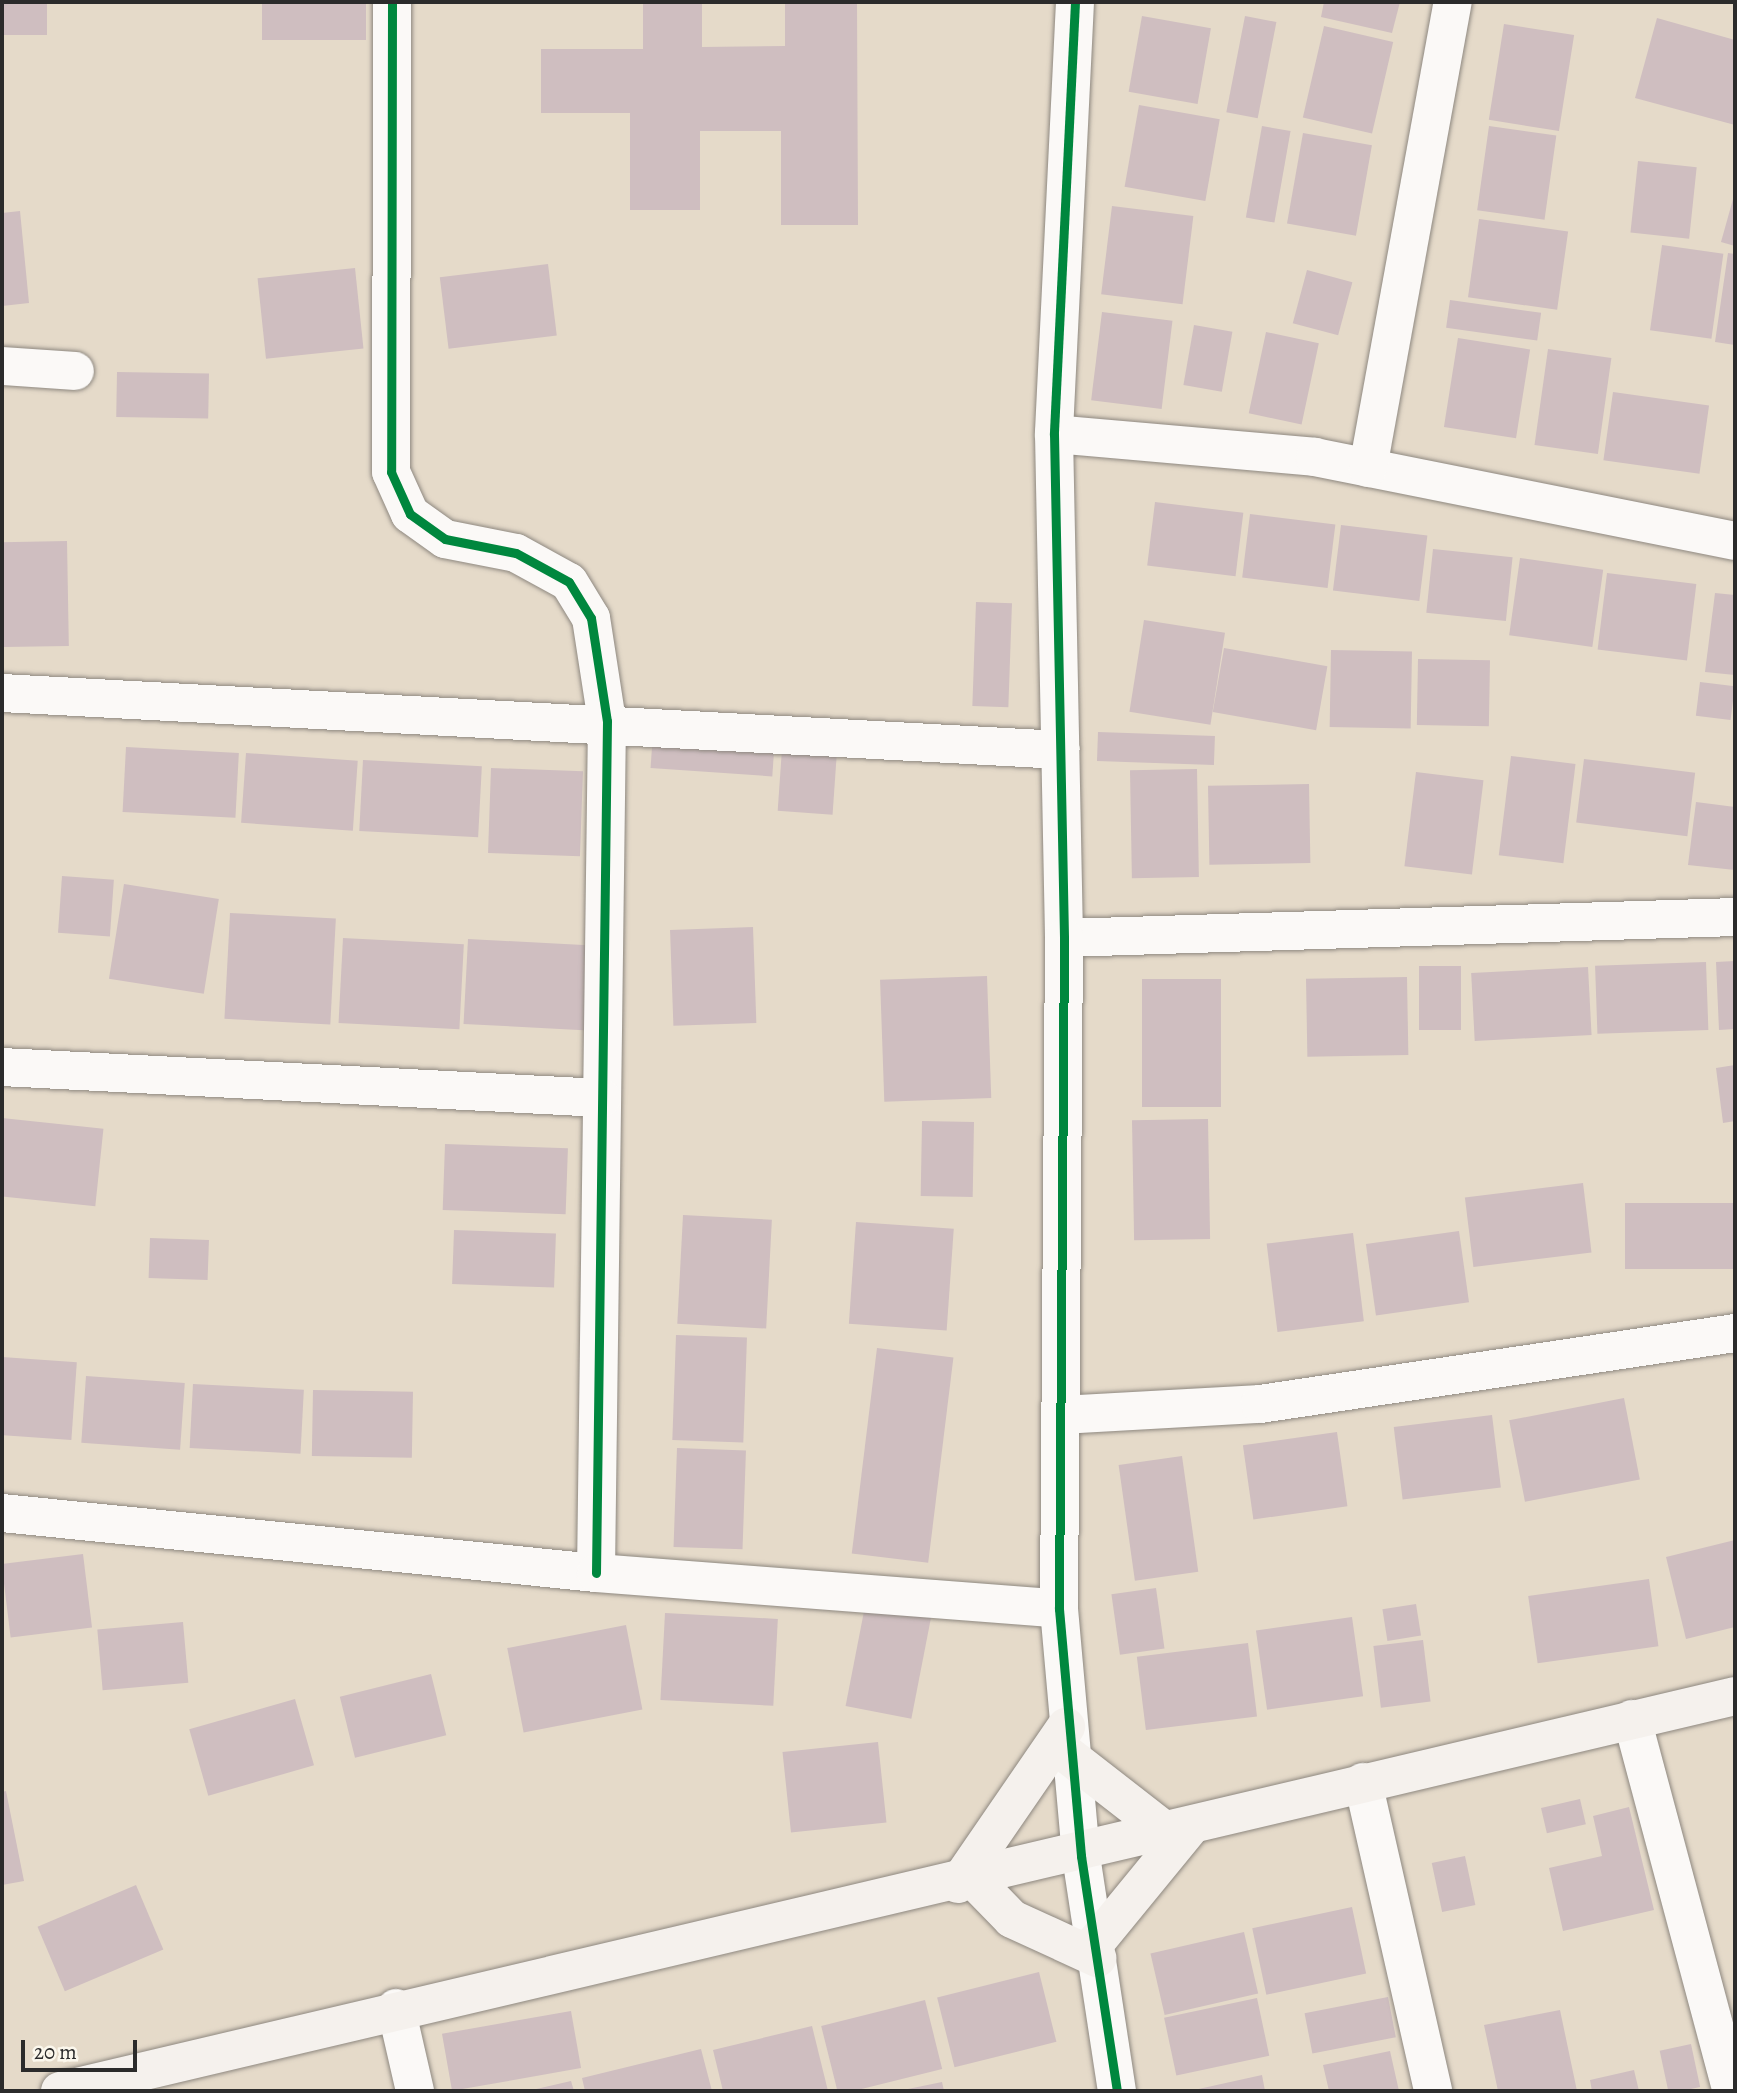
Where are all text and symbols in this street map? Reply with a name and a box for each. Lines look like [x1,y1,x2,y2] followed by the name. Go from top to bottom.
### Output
[24,2026,140,2070] scale bar
[34,2038,77,2066] text: 20 m

